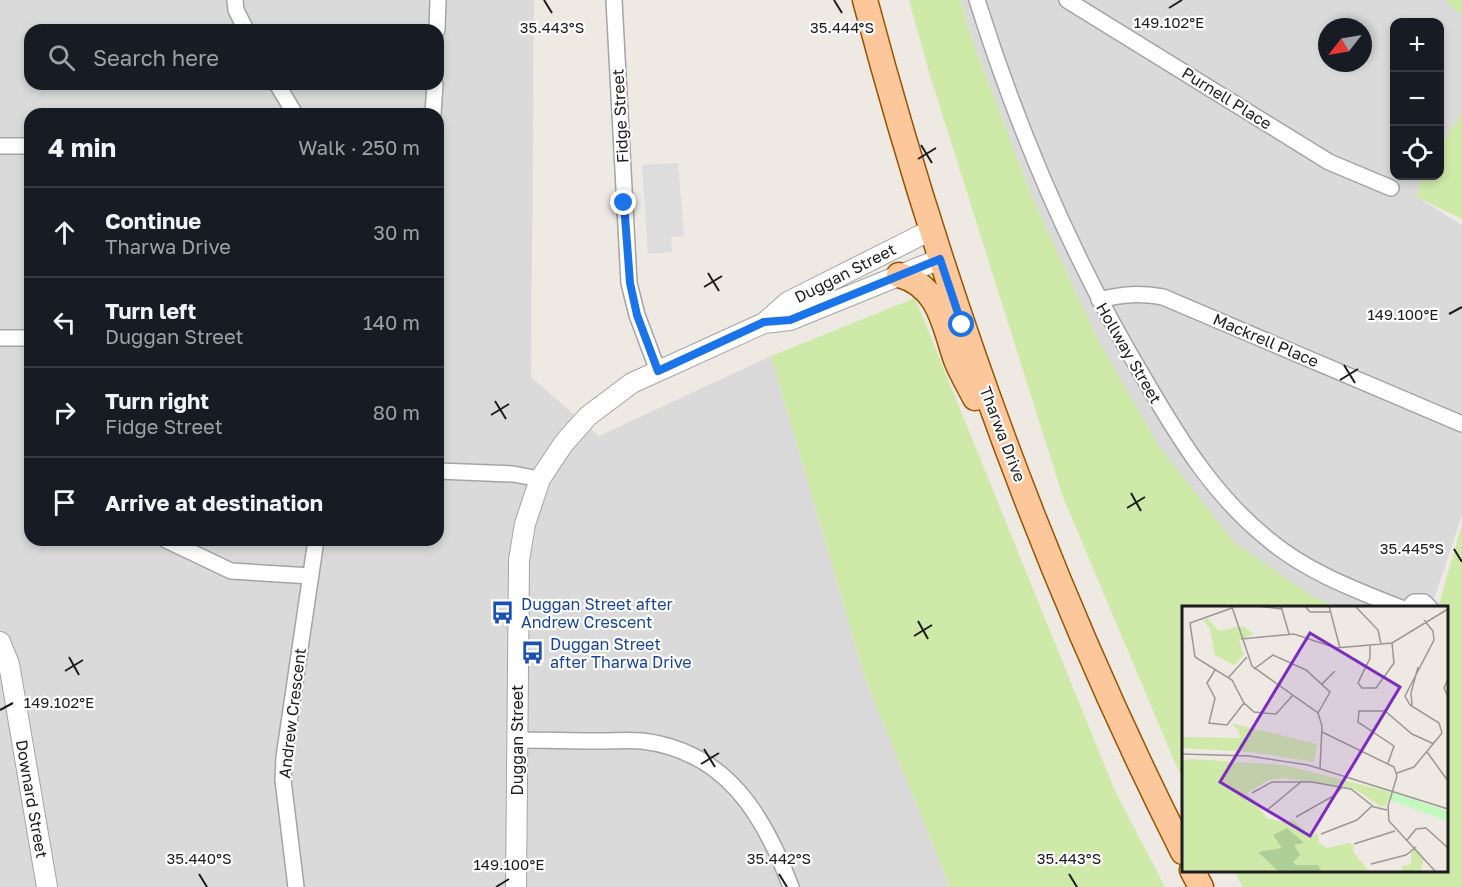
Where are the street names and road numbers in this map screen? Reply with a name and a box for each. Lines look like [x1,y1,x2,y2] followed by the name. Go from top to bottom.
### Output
[1178,62,1276,134] street label: Purnell Place
[608,68,632,164] street label: Fidge Street
[791,239,899,307] street label: Duggan Street
[1092,299,1166,407] street label: Hollway Street
[1210,309,1322,371] street label: Mackrell Place
[976,383,1030,485] street label: Tharwa Drive
[274,647,310,779] street label: Andrew Crescent
[507,685,527,795] street label: Duggan Street
[12,738,52,860] street label: Downard Street

